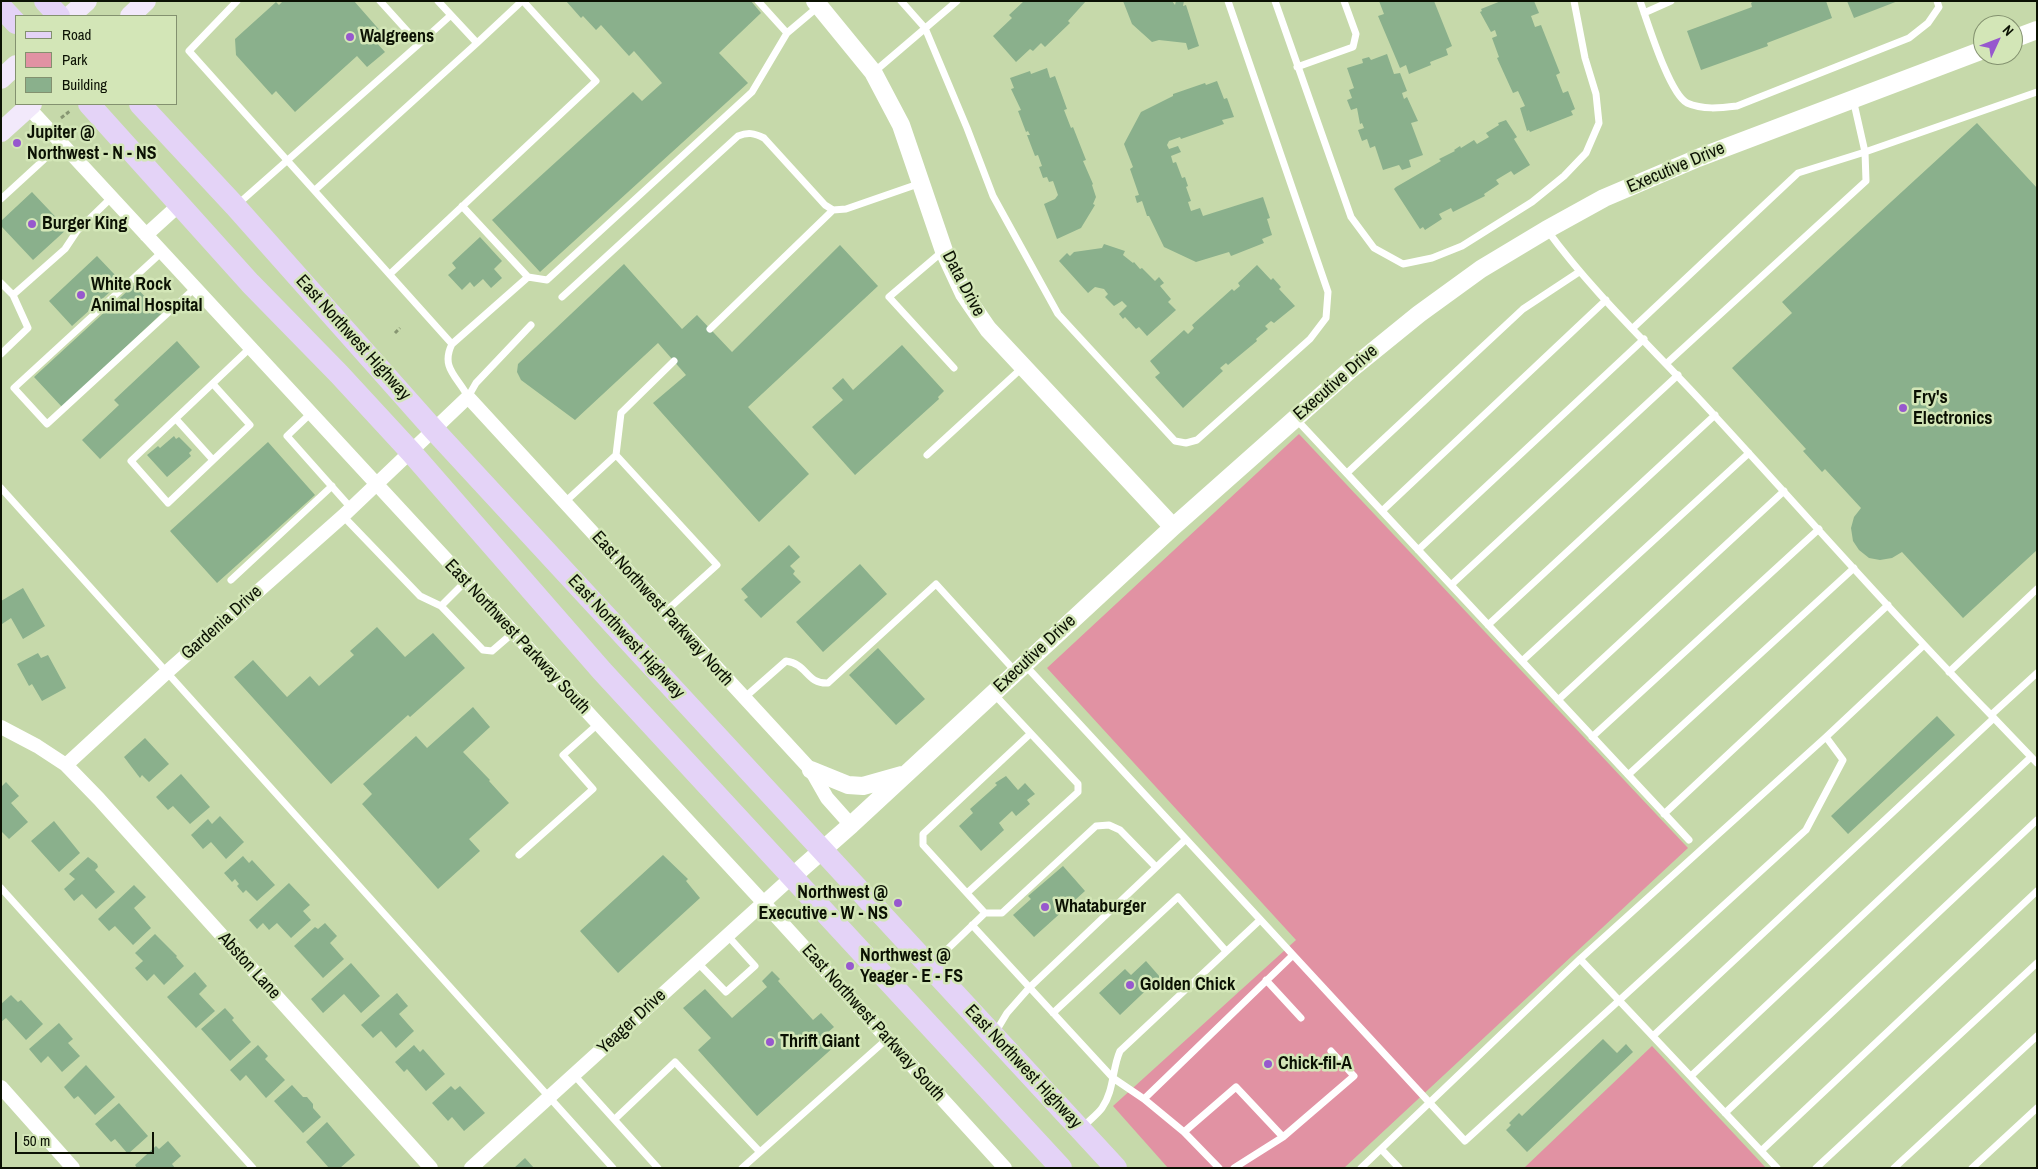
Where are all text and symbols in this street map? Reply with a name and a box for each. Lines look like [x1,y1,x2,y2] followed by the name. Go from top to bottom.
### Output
[15,15,178,105] legend
[1973,15,2023,65] north arrow
[1999,21,2018,40] text: N
[62,24,91,45] text: Road
[360,26,434,48] place label: Walgreens
[344,31,356,43] marker: Walgreens
[62,49,87,70] text: Park
[62,74,107,95] text: Building
[27,122,157,164] place label: Jupiter @ Northwest - N - NS
[11,137,23,149] marker: Jupiter @ Northwest - N - NS
[1624,138,1728,198] street label: Executive Drive
[42,213,127,235] place label: Burger King
[26,218,38,230] marker: Burger King
[937,248,989,320] street label: Data Drive
[291,271,415,405] street label: East Northwest Highway
[91,274,203,316] place label: White Rock Animal Hospital
[75,289,87,301] marker: White Rock Animal Hospital
[1290,341,1382,425] street label: Executive Drive
[1913,387,1993,429] place label: Fry's Electronics
[1897,402,1909,414] marker: Fry's Electronics
[587,527,737,691] street label: East Northwest Parkway North
[440,555,594,719] street label: East Northwest Parkway South
[563,571,689,703] street label: East Northwest Highway
[177,581,267,665] street label: Gardenia Drive
[990,611,1080,697] street label: Executive Drive
[758,882,888,924] place label: Northwest @ Executive - W - NS
[1055,896,1146,918] place label: Whataburger
[892,897,904,909] marker: Northwest @ Executive - W - NS
[1039,901,1051,913] marker: Whataburger
[213,928,285,1004] street label: Abston Lane
[797,940,949,1106] street label: East Northwest Parkway South
[860,945,963,988] place label: Northwest @ Yeager - E - FS
[844,960,856,972] marker: Northwest @ Yeager - E - FS
[1140,974,1235,996] place label: Golden Chick
[1124,979,1136,991] marker: Golden Chick
[593,985,671,1059] street label: Yeager Drive
[960,1001,1086,1133] street label: East Northwest Highway
[780,1031,860,1053] place label: Thrift Giant
[764,1036,776,1048] marker: Thrift Giant
[1278,1053,1352,1075] place label: Chick-fil-A
[1262,1058,1274,1070] marker: Chick-fil-A
[18,1122,156,1154] scale bar
[23,1130,50,1151] text: 50 m

